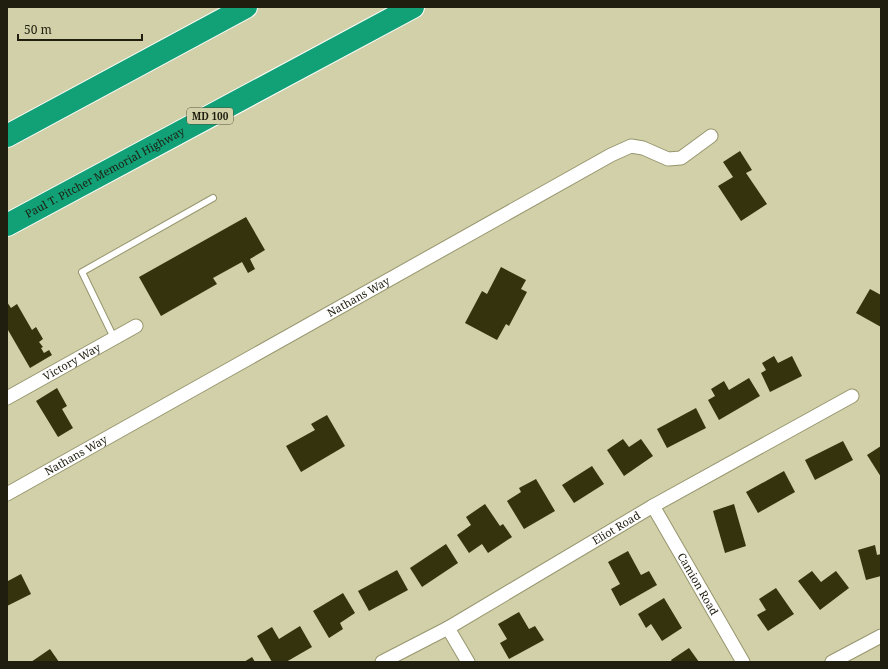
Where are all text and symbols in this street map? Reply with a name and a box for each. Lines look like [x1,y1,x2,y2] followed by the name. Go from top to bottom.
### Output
[18,16,142,42] scale bar
[24,21,52,38] text: 50 m
[187,108,233,124] road number: MD 100
[22,123,188,221] street label: Paul T. Pitcher Memorial Highway
[324,272,393,320] street label: Nathans Way
[40,339,104,384] street label: Victory Way
[42,431,110,478] street label: Nathans Way
[589,507,643,548] street label: Eliot Road
[674,550,722,618] street label: Camion Road

